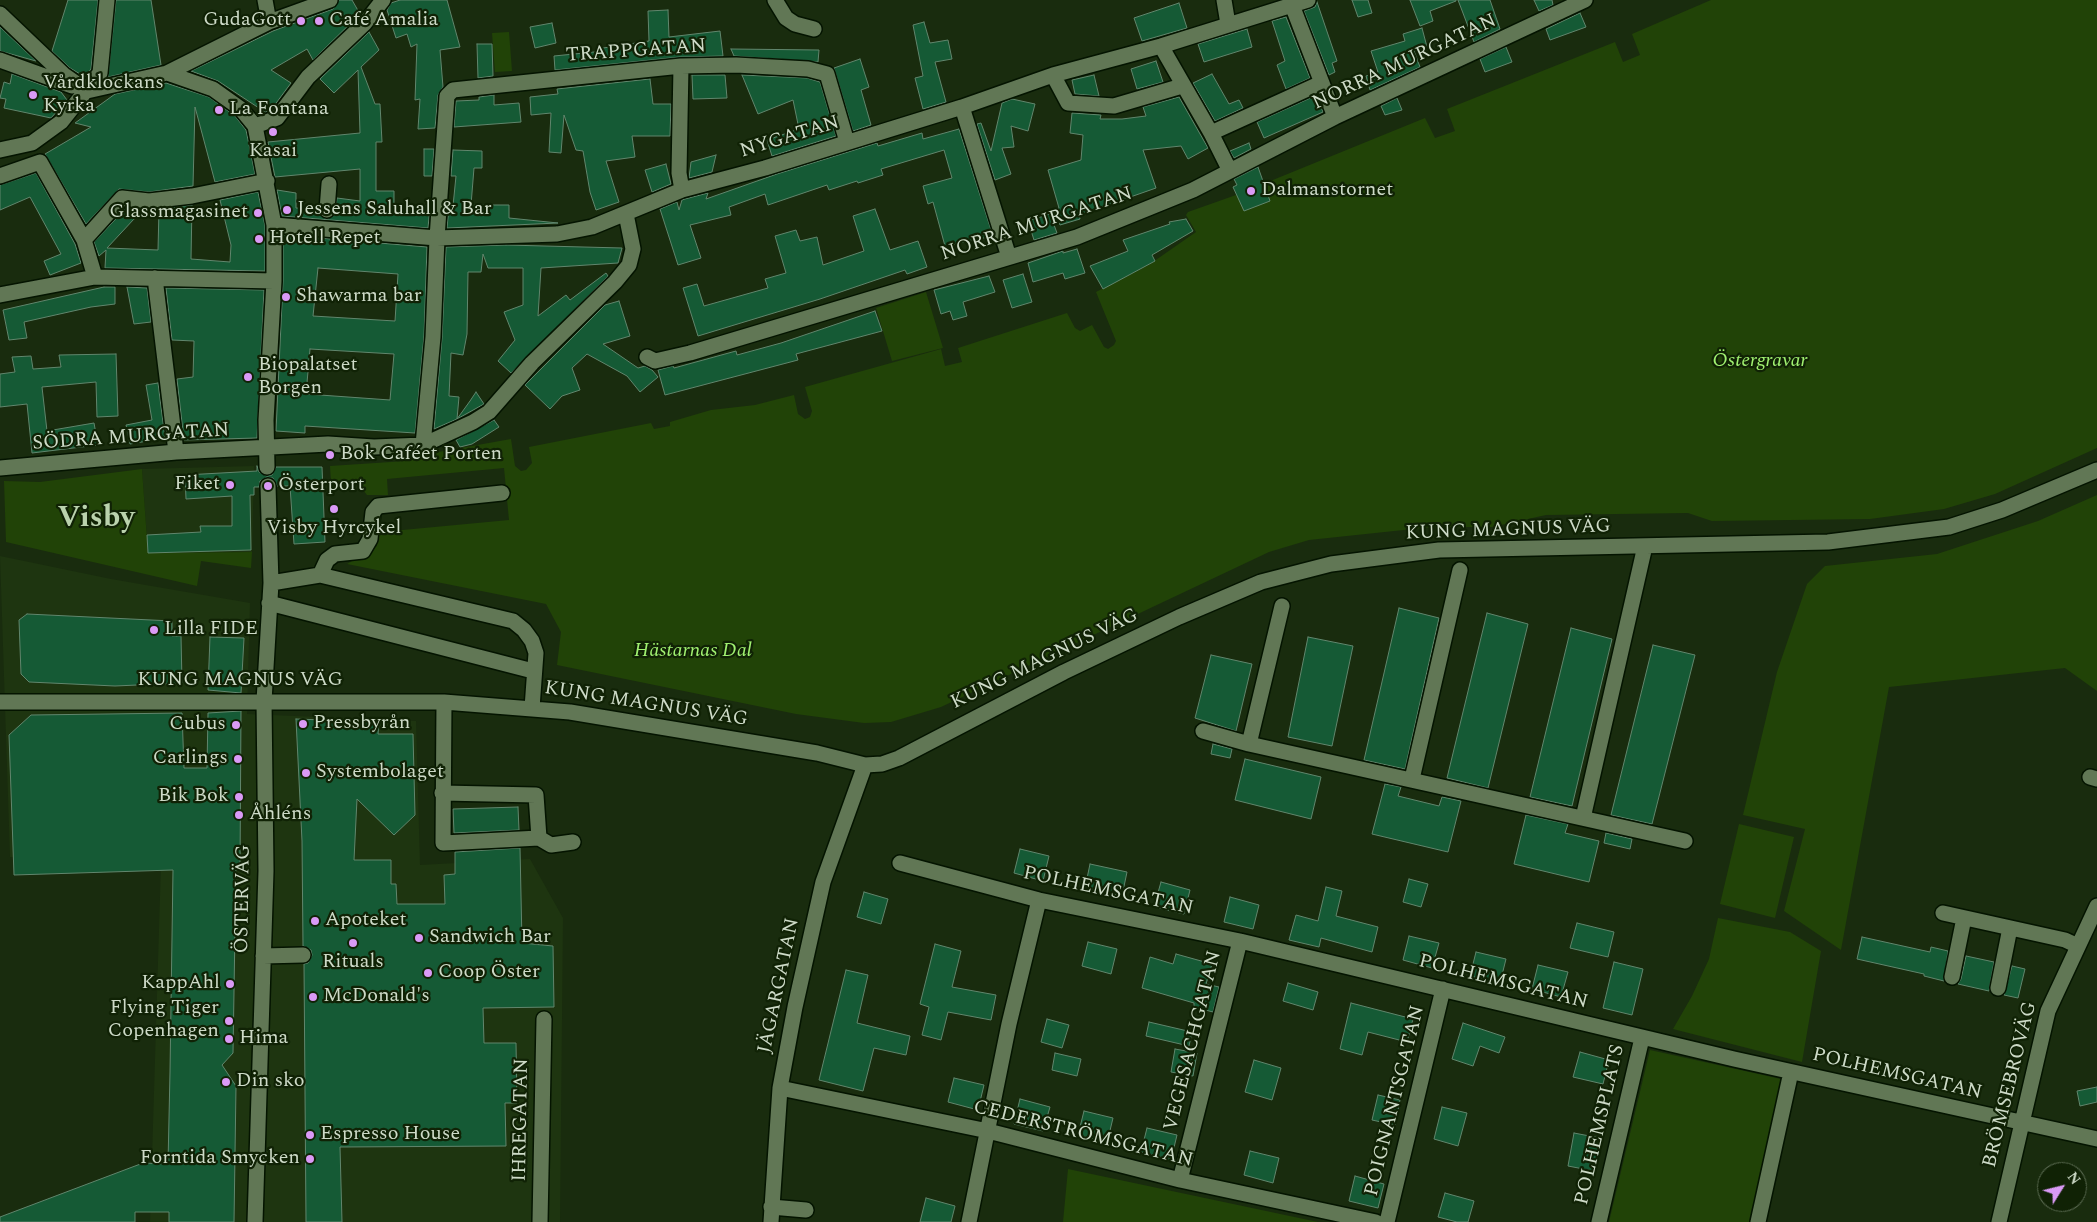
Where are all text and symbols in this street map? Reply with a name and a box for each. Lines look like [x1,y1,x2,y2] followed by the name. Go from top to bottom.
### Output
[203,9,291,33] place label: GudaGott
[329,9,438,33] place label: Café Amalia
[1309,10,1501,116] street label: NORRA MURGATAN
[295,15,307,27] marker: GudaGott
[313,15,325,27] marker: Café Amalia
[565,35,707,69] street label: TRAPPGATAN
[43,72,164,119] place label: Vårdklockans Kyrka
[27,89,39,101] marker: Vårdklockans Kyrka
[229,98,329,122] place label: La Fontana
[213,104,225,116] marker: La Fontana
[737,112,843,164] street label: NYGATAN
[267,126,279,138] marker: Kasai
[249,140,297,164] place label: Kasai
[1261,179,1393,203] place label: Dalmanstornet
[938,183,1136,267] street label: NORRA MURGATAN
[1245,185,1257,197] marker: Dalmanstornet
[297,198,492,222] place label: Jessens Saluhall & Bar
[109,201,248,225] place label: Glassmagasinet
[281,204,293,216] marker: Jessens Saluhall & Bar
[252,207,264,219] marker: Glassmagasinet
[269,227,381,251] place label: Hotell Repet
[253,233,265,245] marker: Hotell Repet
[296,285,422,309] place label: Shawarma bar
[280,291,292,303] marker: Shawarma bar
[1713,350,1807,374] park label: Östergravar
[258,354,357,401] place label: Biopalatset Borgen
[242,371,254,383] marker: Biopalatset Borgen
[32,419,230,457] street label: SÖDRA MURGATAN
[340,443,502,467] place label: Bok Caféet Porten
[324,449,336,461] marker: Bok Caféet Porten
[174,473,220,497] place label: Fiket
[278,474,365,498] place label: Österport
[224,479,236,491] marker: Fiket
[262,480,274,492] marker: Österport
[57,502,135,538] district label: Visby
[328,503,340,515] marker: Visby Hyrcykel
[1405,515,1611,547] street label: KUNG MAGNUS VÄG
[267,517,401,541] place label: Visby Hyrcykel
[947,604,1143,716] street label: KUNG MAGNUS VÄG
[164,618,258,642] place label: Lilla FIDE
[148,624,160,636] marker: Lilla FIDE
[634,640,752,664] park label: Hästarnas Dal
[137,669,343,693] street label: KUNG MAGNUS VÄG
[543,677,749,733] street label: KUNG MAGNUS VÄG
[313,712,410,736] place label: Pressbyrån
[169,713,226,737] place label: Cubus
[297,718,309,730] marker: Pressbyrån
[230,719,242,731] marker: Cubus
[153,747,228,771] place label: Carlings
[232,753,244,765] marker: Carlings
[316,761,444,785] place label: Systembolaget
[300,767,312,779] marker: Systembolaget
[158,785,229,809] place label: Bik Bok
[233,791,245,803] marker: Bik Bok
[249,803,311,827] place label: Åhléns
[233,809,245,821] marker: Åhléns
[231,844,257,954] street label: ÖSTERVÄG
[1021,862,1195,922] street label: POLHEMSGATAN
[325,909,407,933] place label: Apoteket
[309,915,321,927] marker: Apoteket
[754,916,806,1056] street label: JÄGARGATAN
[429,926,551,950] place label: Sandwich Bar
[413,932,425,944] marker: Sandwich Bar
[347,937,359,949] marker: Rituals
[1160,948,1228,1134] street label: VEGESACHGATAN
[1416,950,1590,1016] street label: POLHEMSGATAN
[322,951,384,975] place label: Rituals
[438,961,540,985] place label: Coop Öster
[422,967,434,979] marker: Coop Öster
[141,972,220,996] place label: KappAhl
[224,978,236,990] marker: KappAhl
[323,985,430,1009] place label: McDonald's
[307,991,319,1003] marker: McDonald's
[108,997,219,1044] place label: Flying Tiger Copenhagen
[1979,1000,2043,1170] street label: BRÖMSEBROVÄG
[1361,1003,1431,1199] street label: POIGNANTSGATAN
[223,1015,235,1027] marker: Flying Tiger Copenhagen
[239,1027,288,1051] place label: Hima
[223,1033,235,1045] marker: Hima
[1571,1042,1631,1208] street label: POLHEMSPLATS
[1810,1044,1984,1106] street label: POLHEMSGATAN
[509,1058,535,1182] street label: IHREGATAN
[236,1070,305,1094] place label: Din sko
[220,1076,232,1088] marker: Din sko
[971,1096,1195,1174] street label: CEDERSTRÖMSGATAN
[320,1123,460,1147] place label: Espresso House
[304,1129,316,1141] marker: Espresso House
[140,1147,300,1171] place label: Forntida Smycken
[304,1153,316,1165] marker: Forntida Smycken
[2037,1162,2087,1212] north arrow
[2062,1168,2086,1189] text: N

